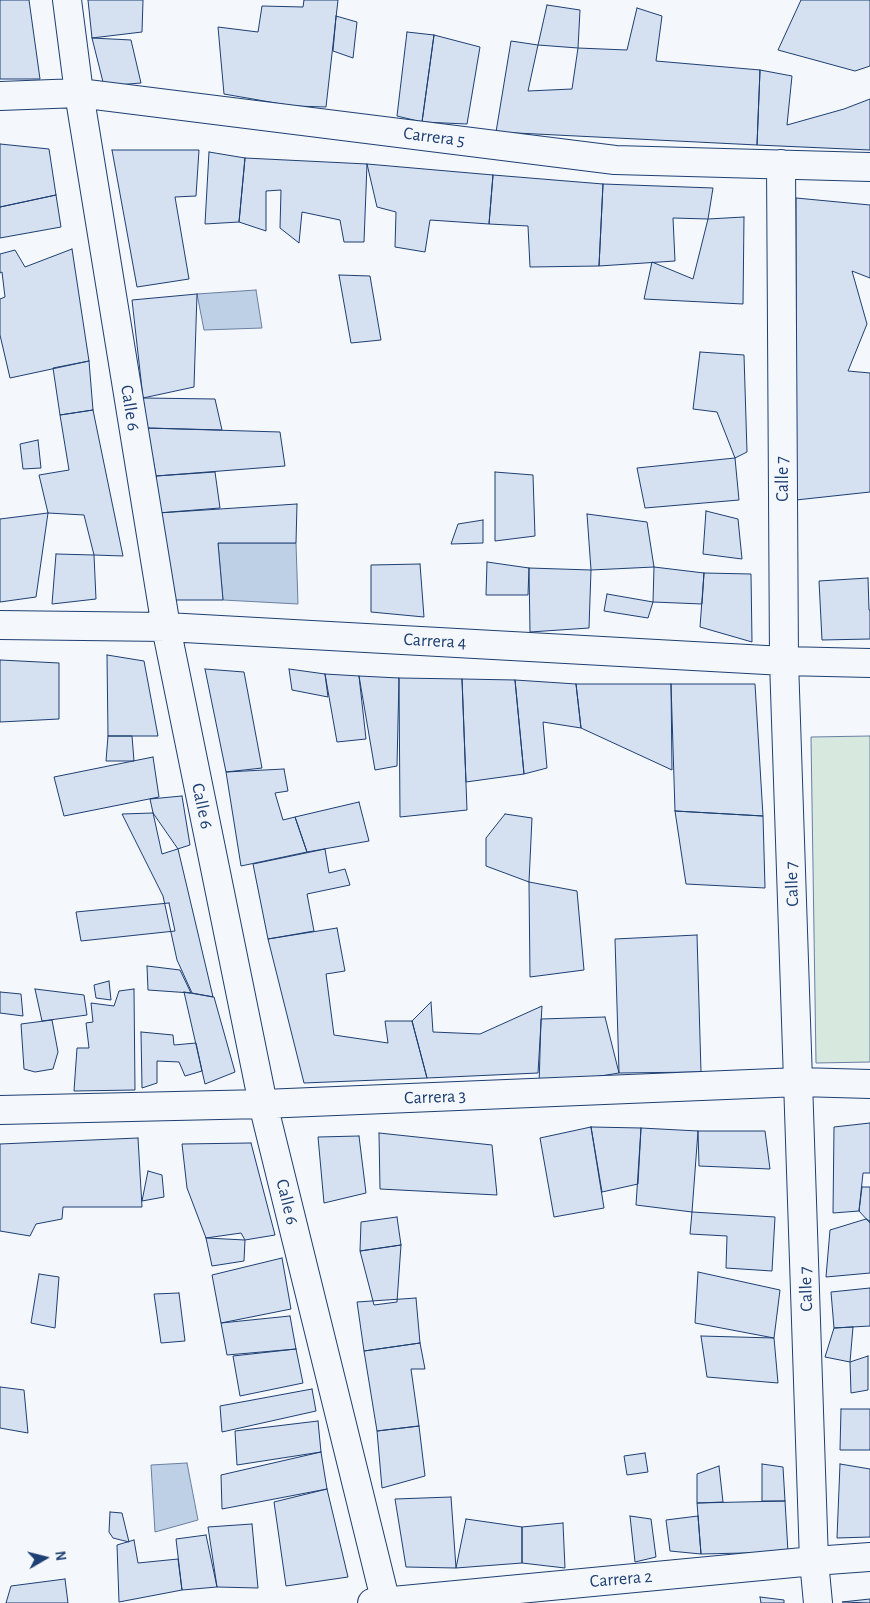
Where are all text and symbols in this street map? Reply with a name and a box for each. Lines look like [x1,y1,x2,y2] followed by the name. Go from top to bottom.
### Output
[402,123,466,151] street label: Carrera 5
[116,383,144,433] street label: Calle 6
[772,456,794,502] street label: Calle 7
[403,629,467,653] street label: Carrera 4
[187,781,217,831] street label: Calle 6
[780,861,804,907] street label: Calle 7
[404,1085,466,1109] street label: Carrera 3
[271,1177,303,1227] street label: Calle 6
[794,1266,818,1312] street label: Calle 7
[20,1533,70,1583] north arrow
[52,1550,67,1562] text: N
[589,1566,653,1592] street label: Carrera 2

